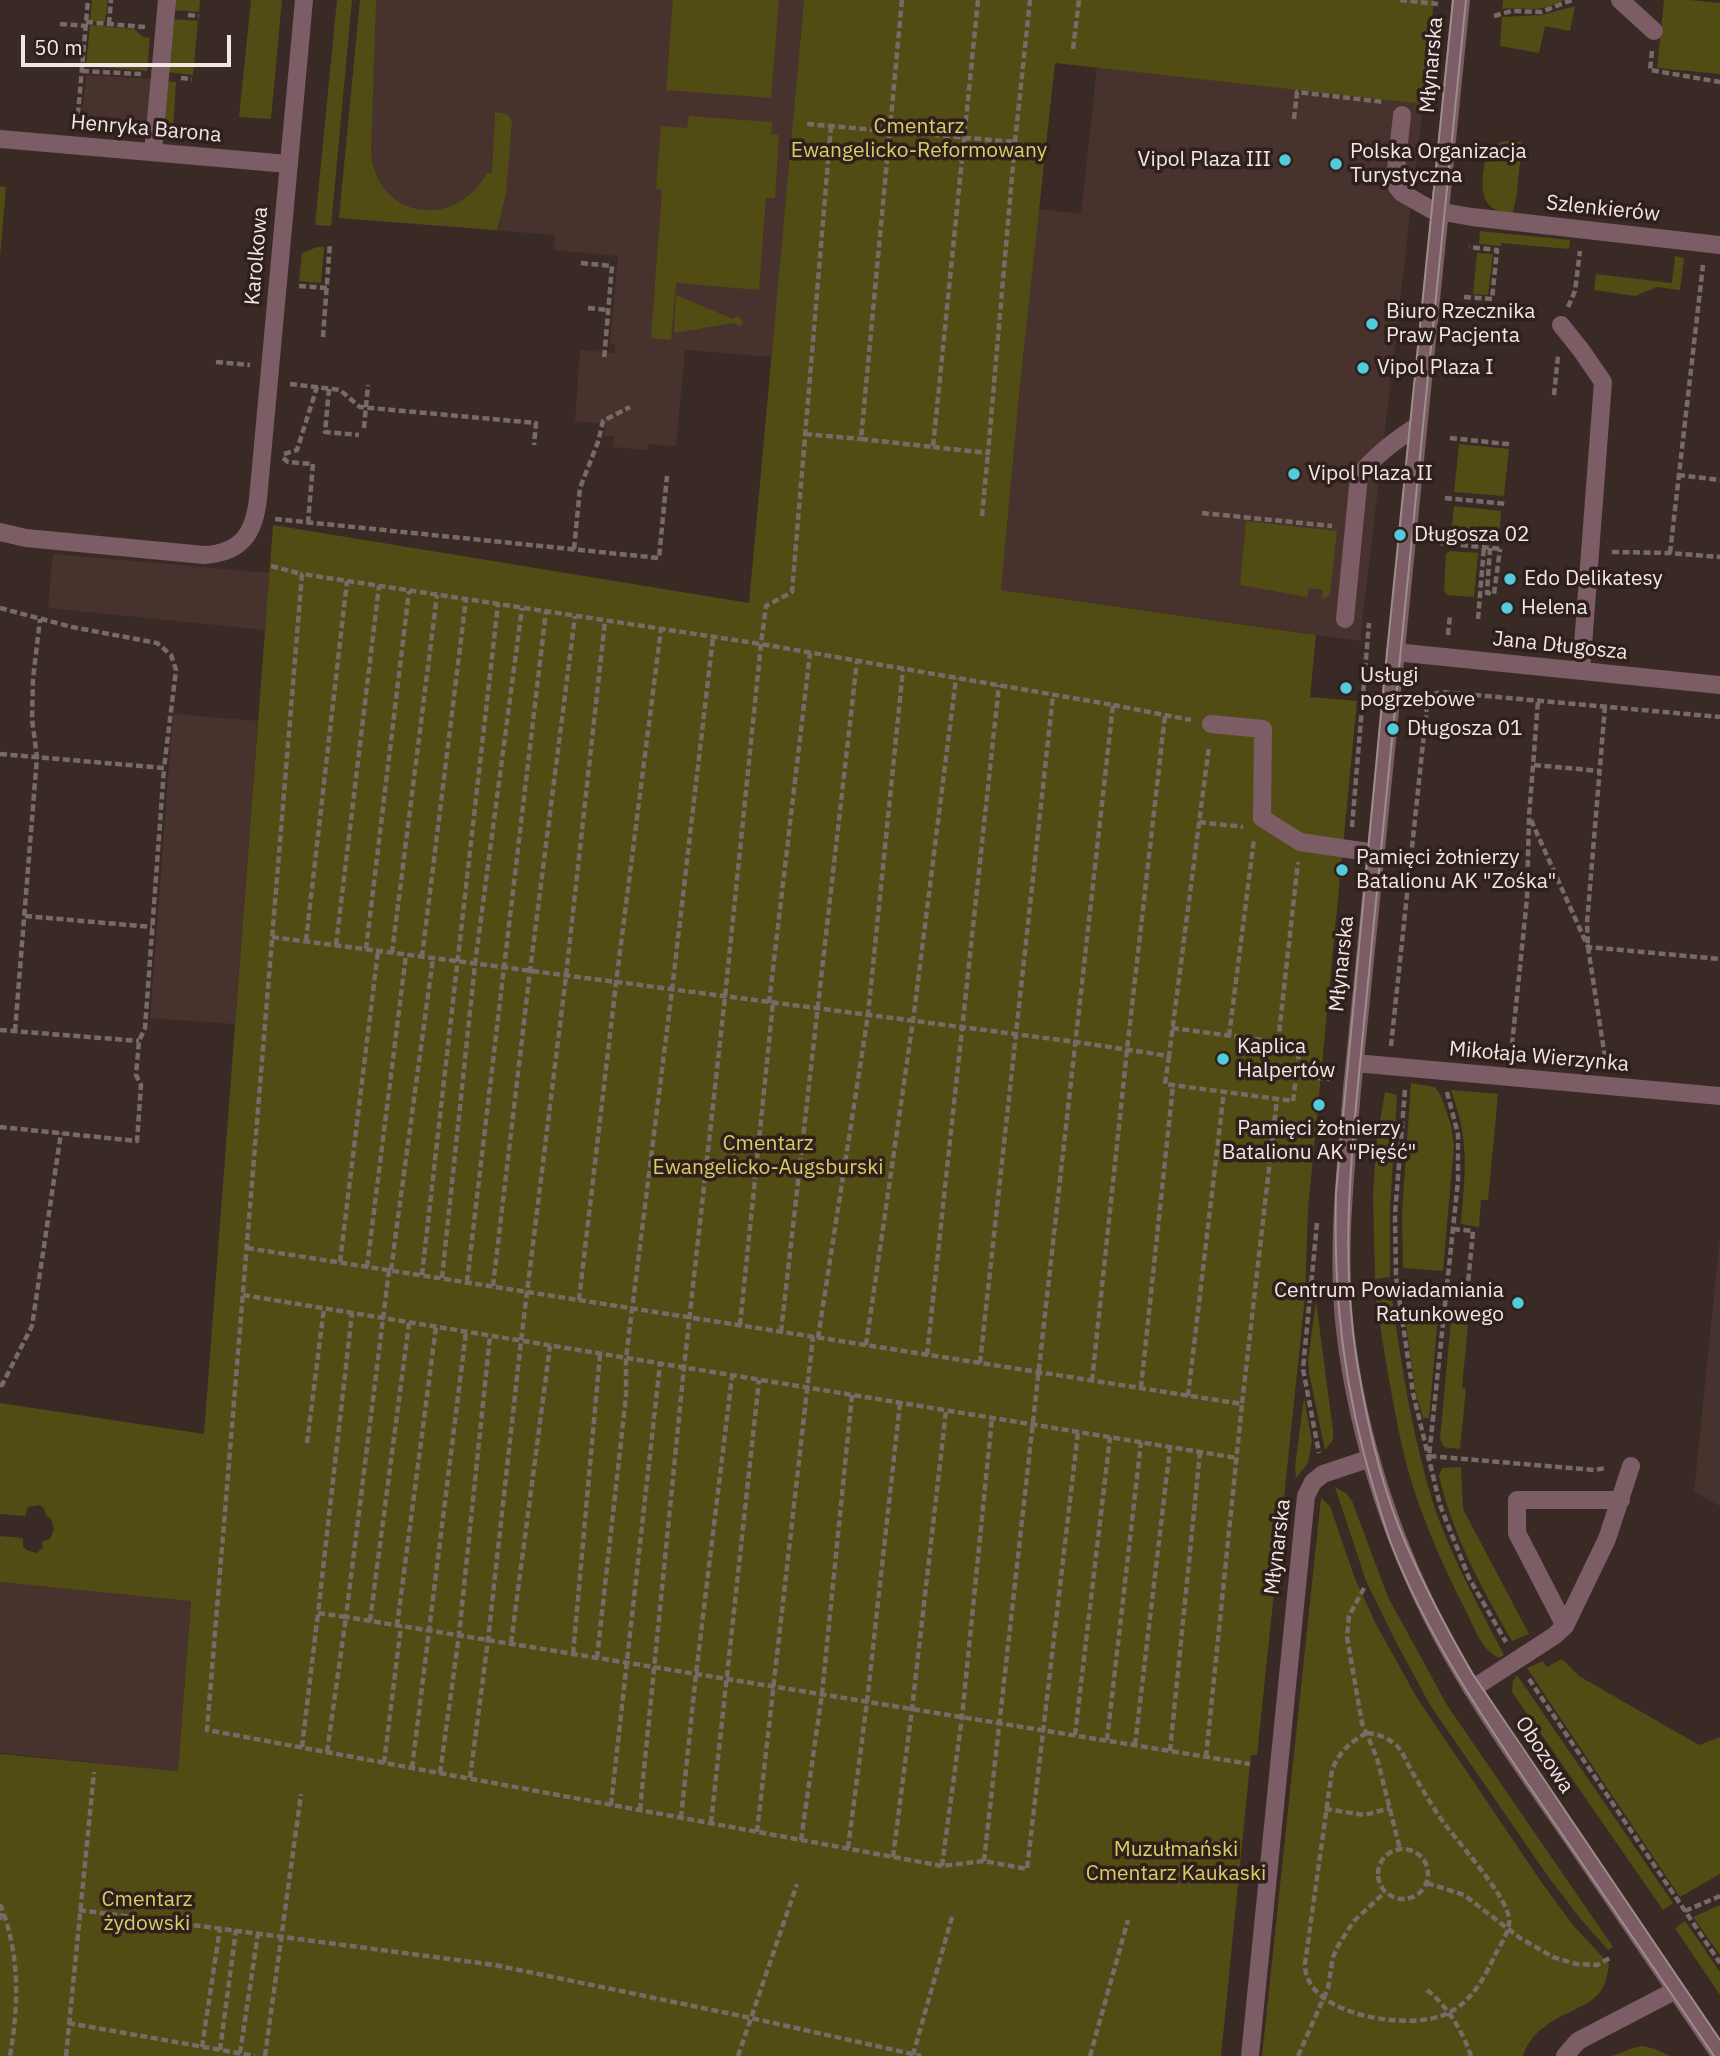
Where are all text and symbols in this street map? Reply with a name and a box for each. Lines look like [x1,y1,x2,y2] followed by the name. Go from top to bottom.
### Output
[1415,16,1449,114] street label: Młynarska
[24,21,234,65] scale bar
[34,33,83,61] text: 50 m
[70,110,222,148] street label: Henryka Barona
[791,114,1047,164] park label: Cmentarz Ewangelicko-Reformowany
[1350,139,1527,189] place label: Polska Organizacja Turystyczna
[1138,147,1271,173] place label: Vipol Plaza III
[1277,152,1293,168] marker: Vipol Plaza III
[1328,156,1344,172] marker: Polska Organizacja Turystyczna
[1545,190,1661,228] street label: Szlenkierów
[240,206,274,306] street label: Karolkowa
[1386,299,1535,349] place label: Biuro Rzecznika Praw Pacjenta
[1364,316,1380,332] marker: Biuro Rzecznika Praw Pacjenta
[1377,355,1494,381] place label: Vipol Plaza I
[1355,360,1371,376] marker: Vipol Plaza I
[1308,461,1433,487] place label: Vipol Plaza II
[1286,466,1302,482] marker: Vipol Plaza II
[1414,522,1530,548] place label: Długosza 02
[1392,527,1408,543] marker: Długosza 02
[1524,566,1663,592] place label: Edo Delikatesy
[1502,571,1518,587] marker: Edo Delikatesy
[1521,595,1588,621] place label: Helena
[1499,600,1515,616] marker: Helena
[1491,626,1629,666] street label: Jana Długosza
[1360,663,1475,713] place label: Usługi pogrzebowe
[1338,680,1354,696] marker: Usługi pogrzebowe
[1407,716,1523,742] place label: Długosza 01
[1385,721,1401,737] marker: Długosza 01
[1356,845,1556,895] place label: Pamięci żołnierzy Batalionu AK "Zośka"
[1334,862,1350,878] marker: Pamięci żołnierzy Batalionu AK "Zośka"
[1324,915,1360,1013] street label: Młynarska
[1237,1034,1335,1084] place label: Kaplica Halpertów
[1448,1037,1630,1077] street label: Mikołaja Wierzynka
[1215,1051,1231,1067] marker: Kaplica Halpertów
[1311,1097,1327,1113] marker: Pamięci żołnierzy Batalionu AK "Pięść"
[1222,1116,1416,1166] place label: Pamięci żołnierzy Batalionu AK "Pięść"
[652,1131,884,1181] park label: Cmentarz Ewangelicko-Augsburski
[1274,1278,1504,1328] place label: Centrum Powiadamiania Ratunkowego
[1510,1295,1526,1311] marker: Centrum Powiadamiania Ratunkowego
[1260,1498,1296,1596] street label: Młynarska
[1509,1712,1579,1798] street label: Obozowa
[1086,1837,1266,1887] park label: Muzułmański Cmentarz Kaukaski
[102,1887,192,1937] park label: Cmentarz żydowski

